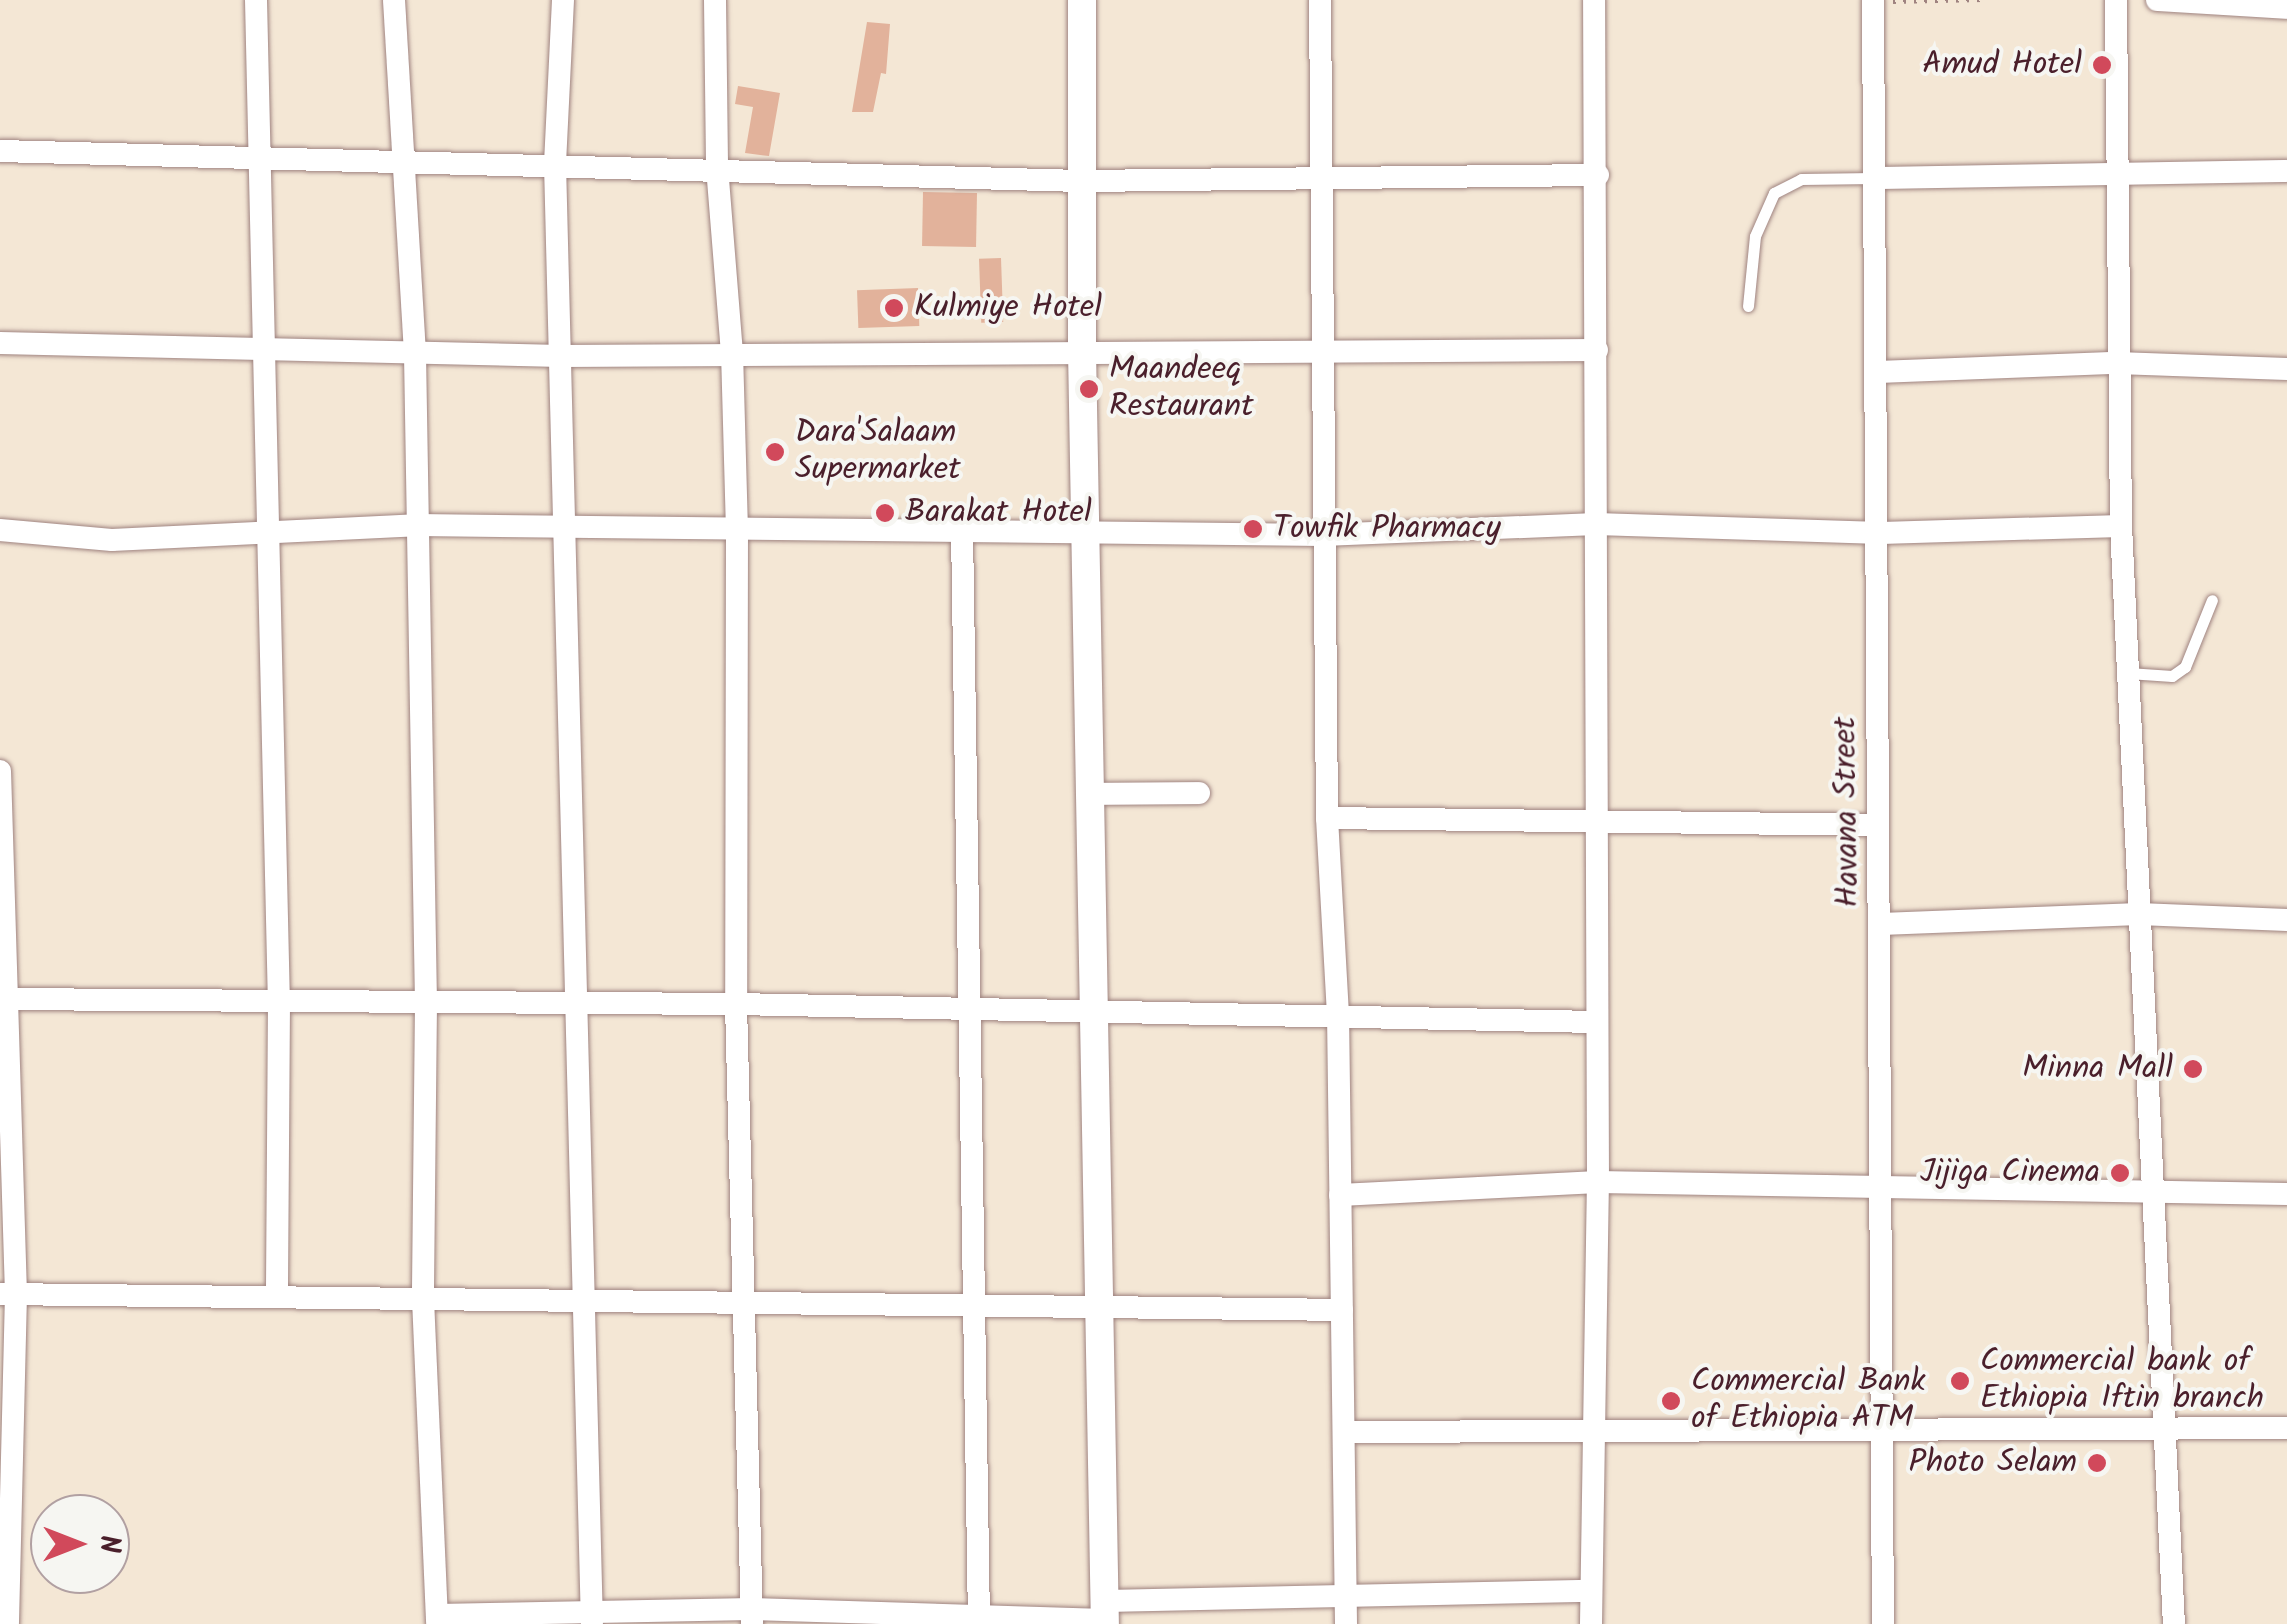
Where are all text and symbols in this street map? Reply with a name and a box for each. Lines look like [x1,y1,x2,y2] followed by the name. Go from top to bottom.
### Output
[1922,46,2082,84] place label: Amud Hotel
[2091,54,2113,76] marker: Amud Hotel
[914,289,1102,327] place label: Kulmiye Hotel
[883,297,905,319] marker: Kulmiye Hotel
[1109,352,1254,427] place label: Maandeeq Restaurant
[1078,378,1100,400] marker: Maandeeq Restaurant
[795,415,961,490] place label: Dara'Salaam Supermarket
[764,441,786,463] marker: Dara'Salaam Supermarket
[905,494,1092,532] place label: Barakat Hotel
[874,502,896,524] marker: Barakat Hotel
[1273,510,1501,548] place label: Towfik Pharmacy
[1242,518,1264,540] marker: Towfik Pharmacy
[1827,716,1869,908] street label: Havana Street
[2022,1050,2173,1088] place label: Minna Mall
[2182,1058,2204,1080] marker: Minna Mall
[1920,1154,2100,1192] place label: Jijiga Cinema
[2109,1162,2131,1184] marker: Jijiga Cinema
[1980,1344,2264,1419] place label: Commercial bank of Ethiopia Iftin branch
[1691,1364,1926,1439] place label: Commercial Bank of Ethiopia ATM
[1949,1370,1971,1392] marker: Commercial bank of Ethiopia Iftin branch
[1660,1390,1682,1412] marker: Commercial Bank of Ethiopia ATM
[1909,1444,2077,1482] place label: Photo Selam
[2086,1452,2108,1474] marker: Photo Selam
[30,1494,130,1594] north arrow
[86,1535,131,1553] text: N

